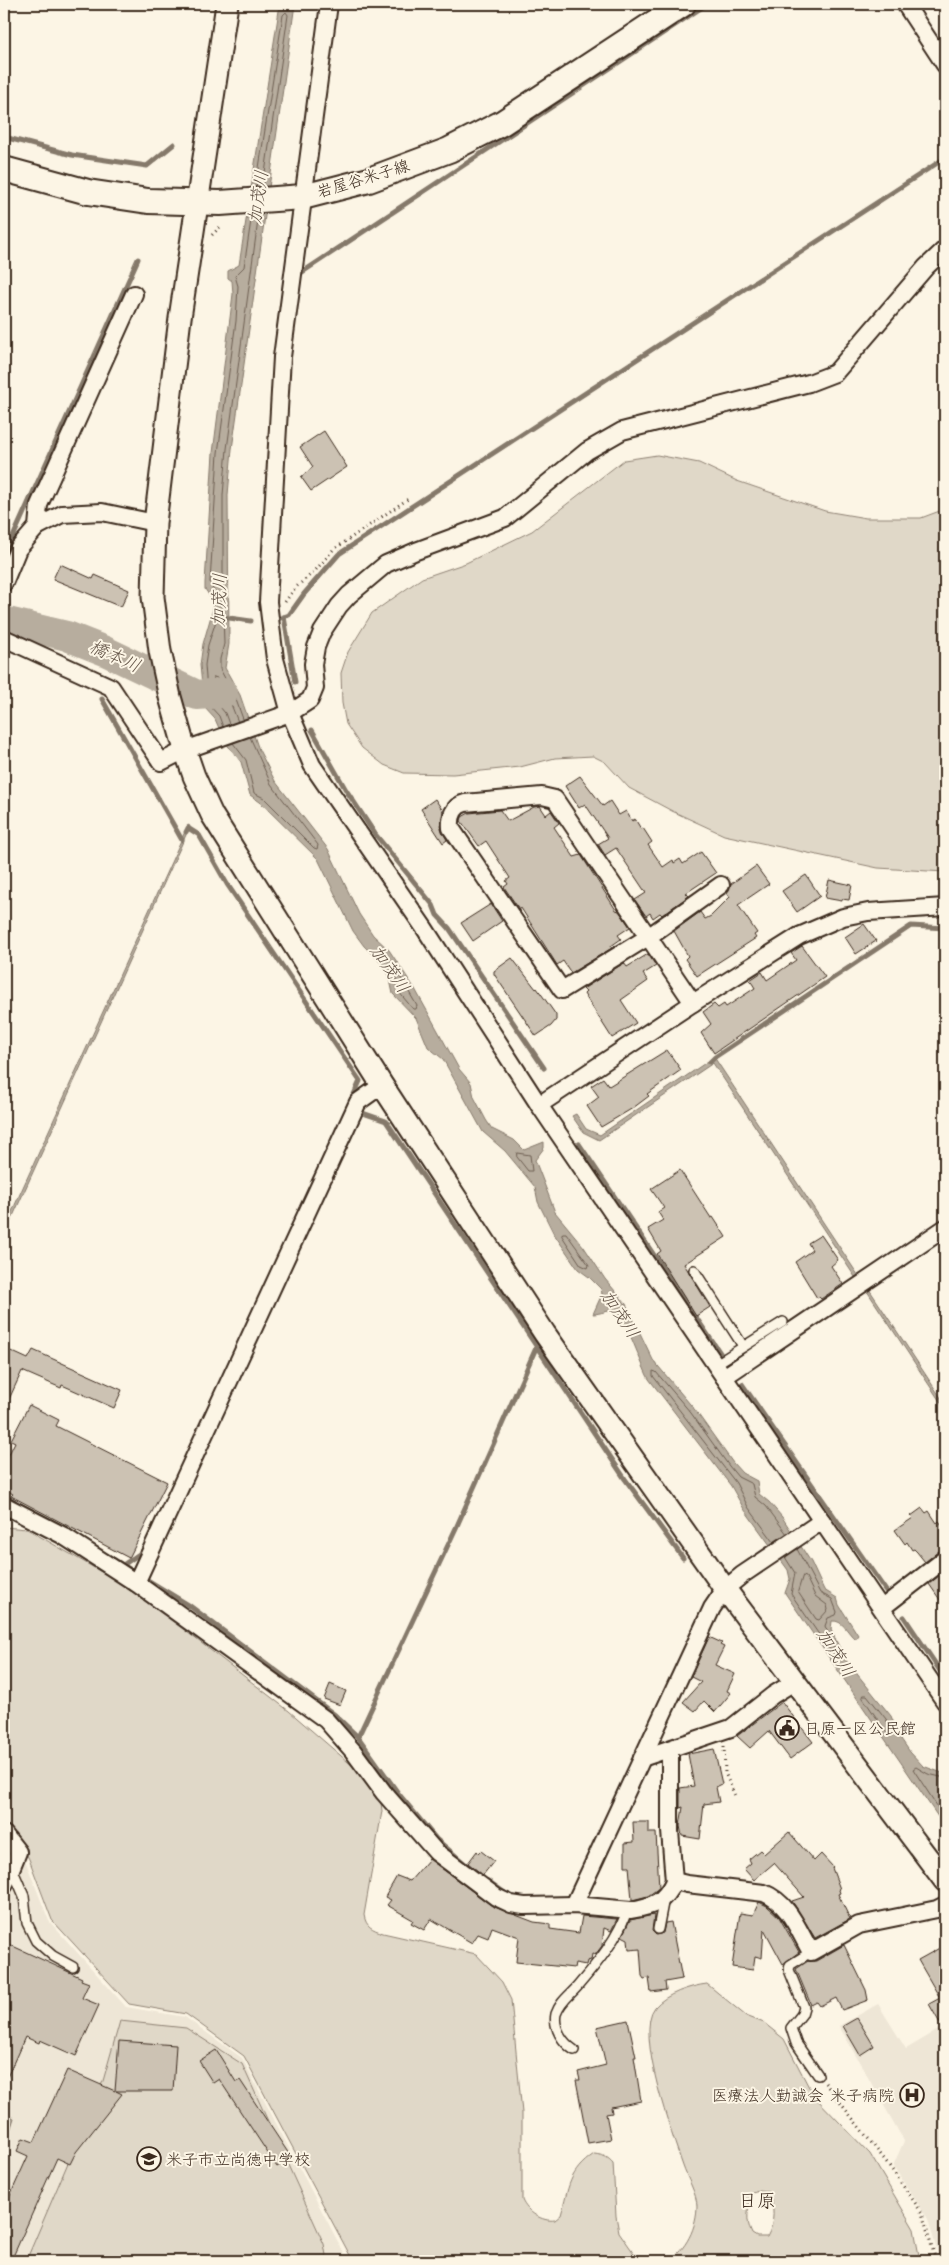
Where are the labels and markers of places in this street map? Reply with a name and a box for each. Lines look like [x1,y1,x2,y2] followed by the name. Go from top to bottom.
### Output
[774,1715,800,1741] public building icon: 日原一区公民館
[804,1718,916,1740] place label: 日原一区公民館
[899,2082,925,2108] hospital icon: 医療法人勤誠会 米子病院
[712,2085,894,2107] place label: 医療法人勤誠会 米子病院
[136,2146,162,2172] school or university icon: 米子市立尚徳中学校
[166,2149,310,2171] place label: 米子市立尚徳中学校

